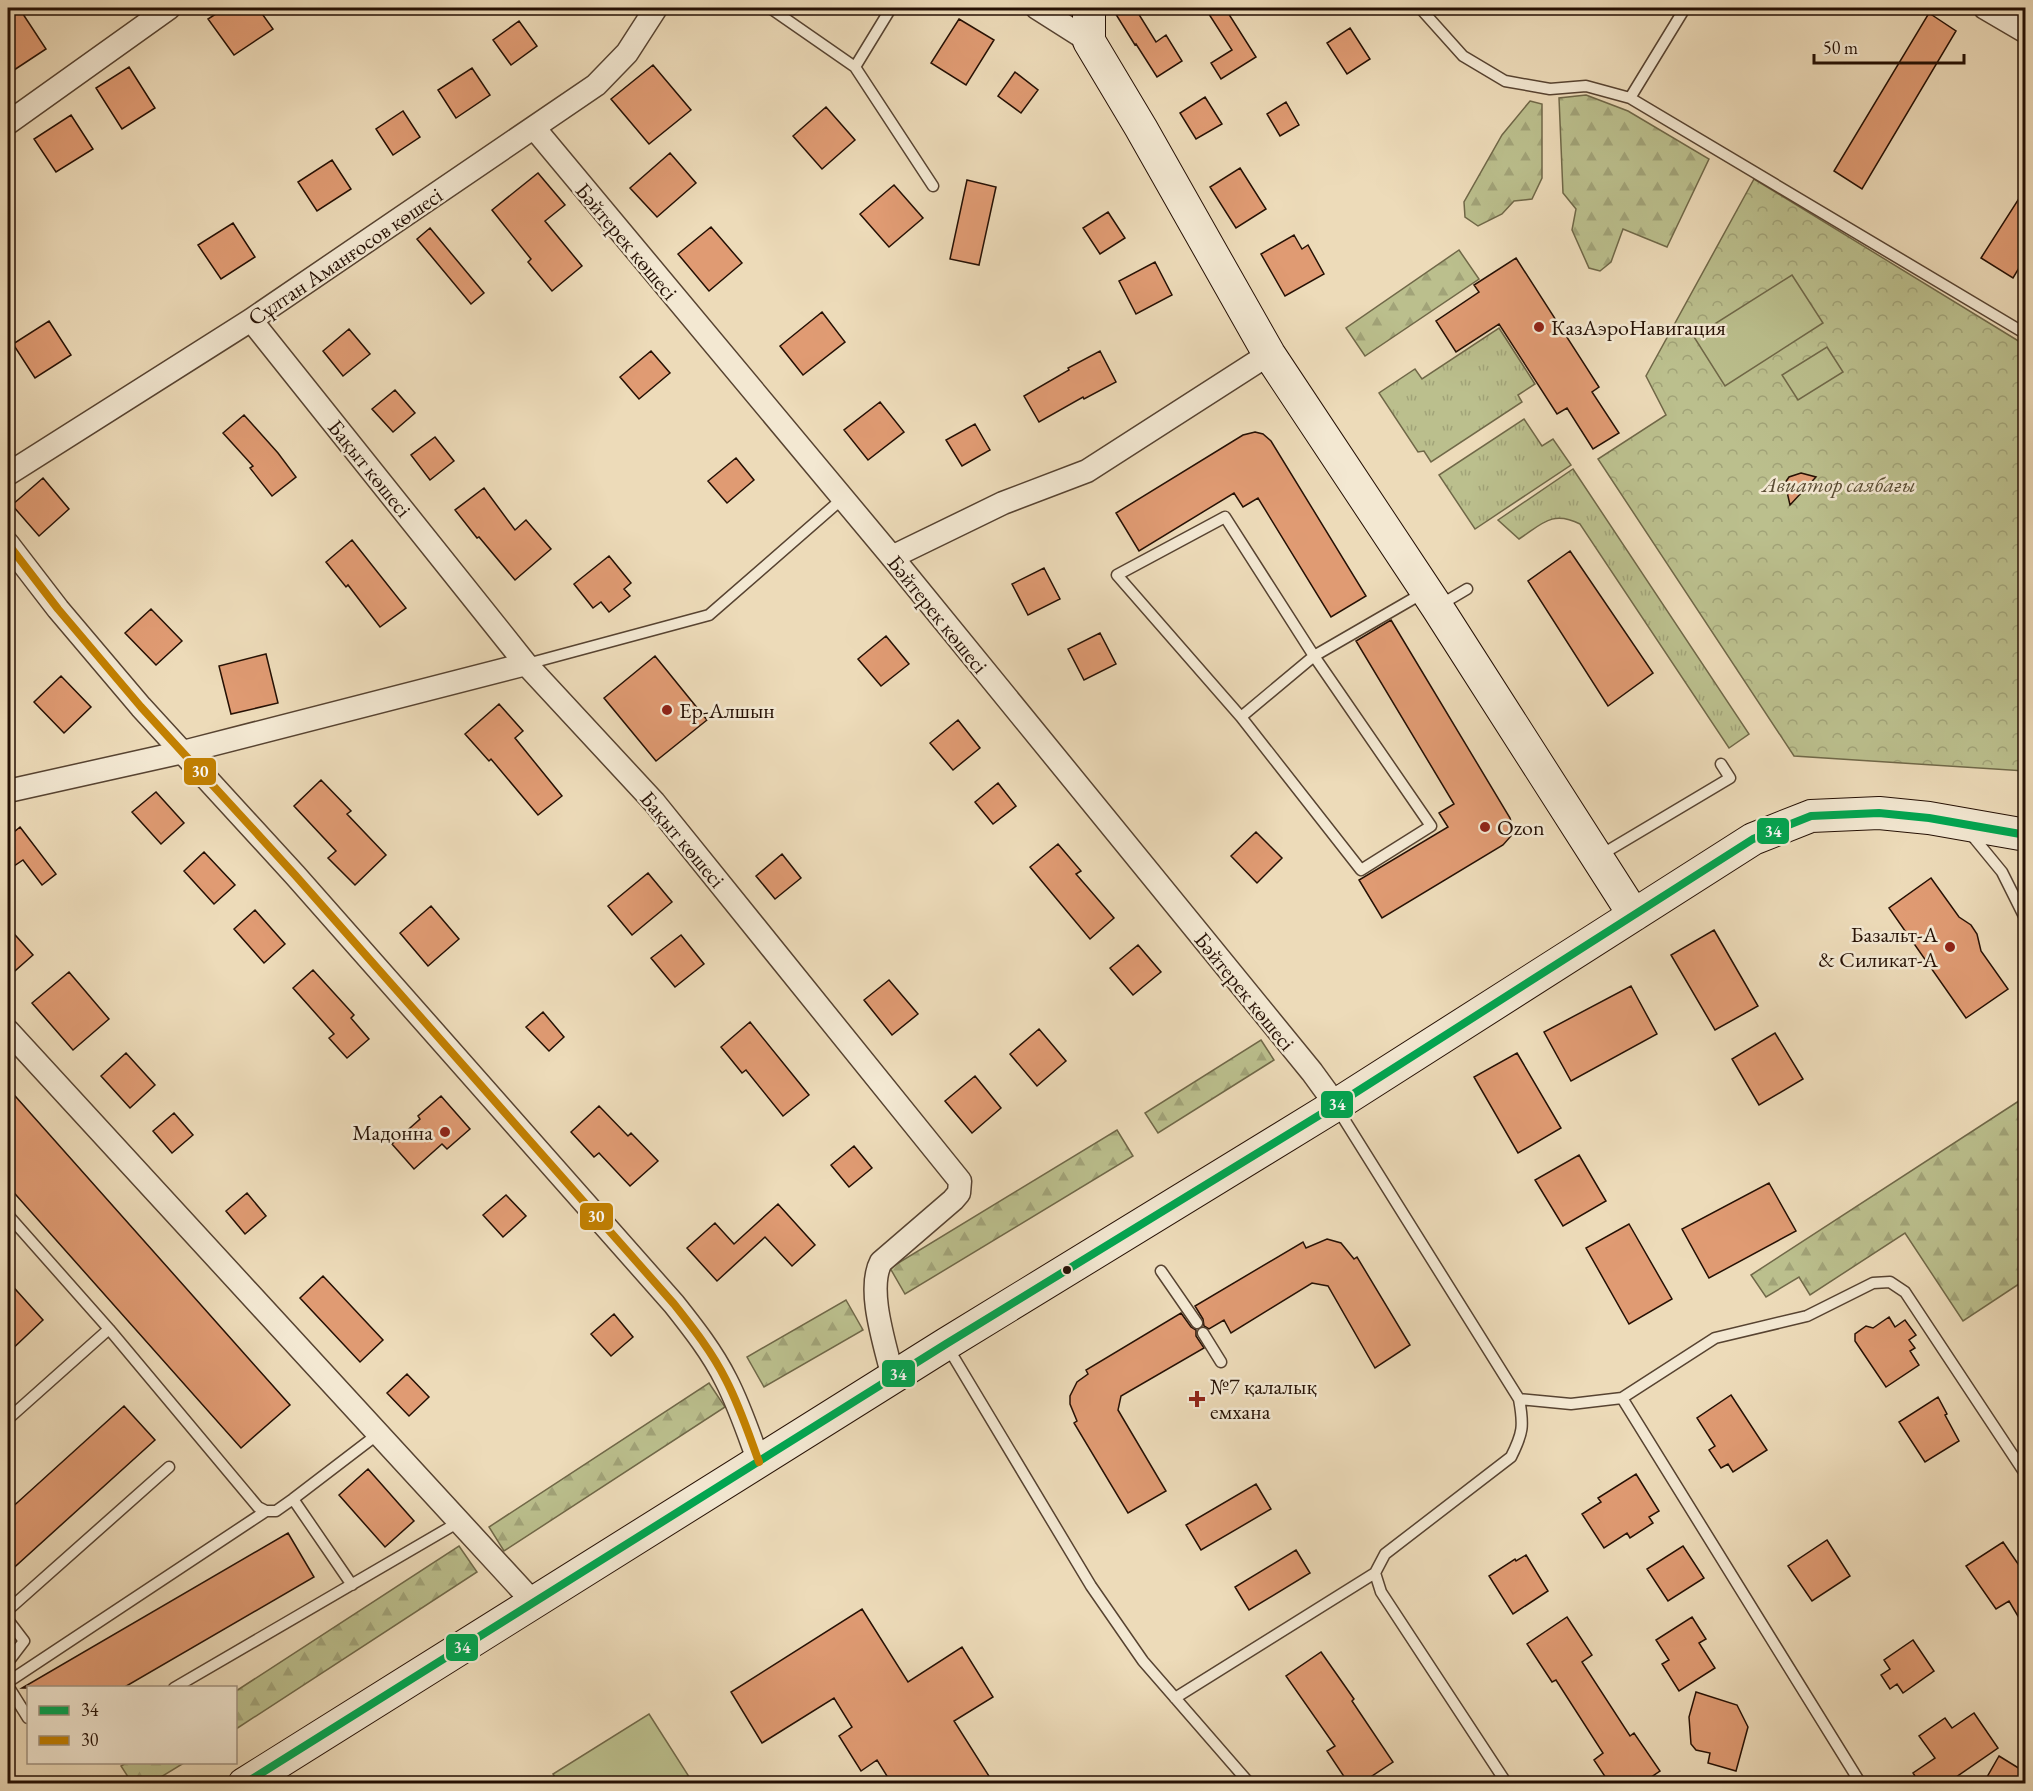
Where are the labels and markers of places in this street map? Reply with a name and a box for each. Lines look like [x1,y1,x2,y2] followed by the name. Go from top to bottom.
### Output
[1551,313,1726,342] place label: КазАэроНавигация
[1532,320,1546,334] marker: КазАэроНавигация
[679,696,775,725] place label: Ер-Алшын
[660,703,674,717] marker: Ер-Алшын
[1497,813,1545,842] place label: Ozon
[1478,820,1492,834] marker: Ozon
[1818,920,1939,974] place label: Базальт-А & Силикат-А
[1943,940,1957,954] marker: Базальт-А & Силикат-А
[352,1118,433,1147] place label: Мадонна
[438,1125,452,1139] marker: Мадонна
[1061,1264,1073,1276] unlabelled marker
[1210,1372,1317,1426] place label: №7 қалалық емхана
[1188,1390,1206,1408] marker: №7 қалалық емхана

